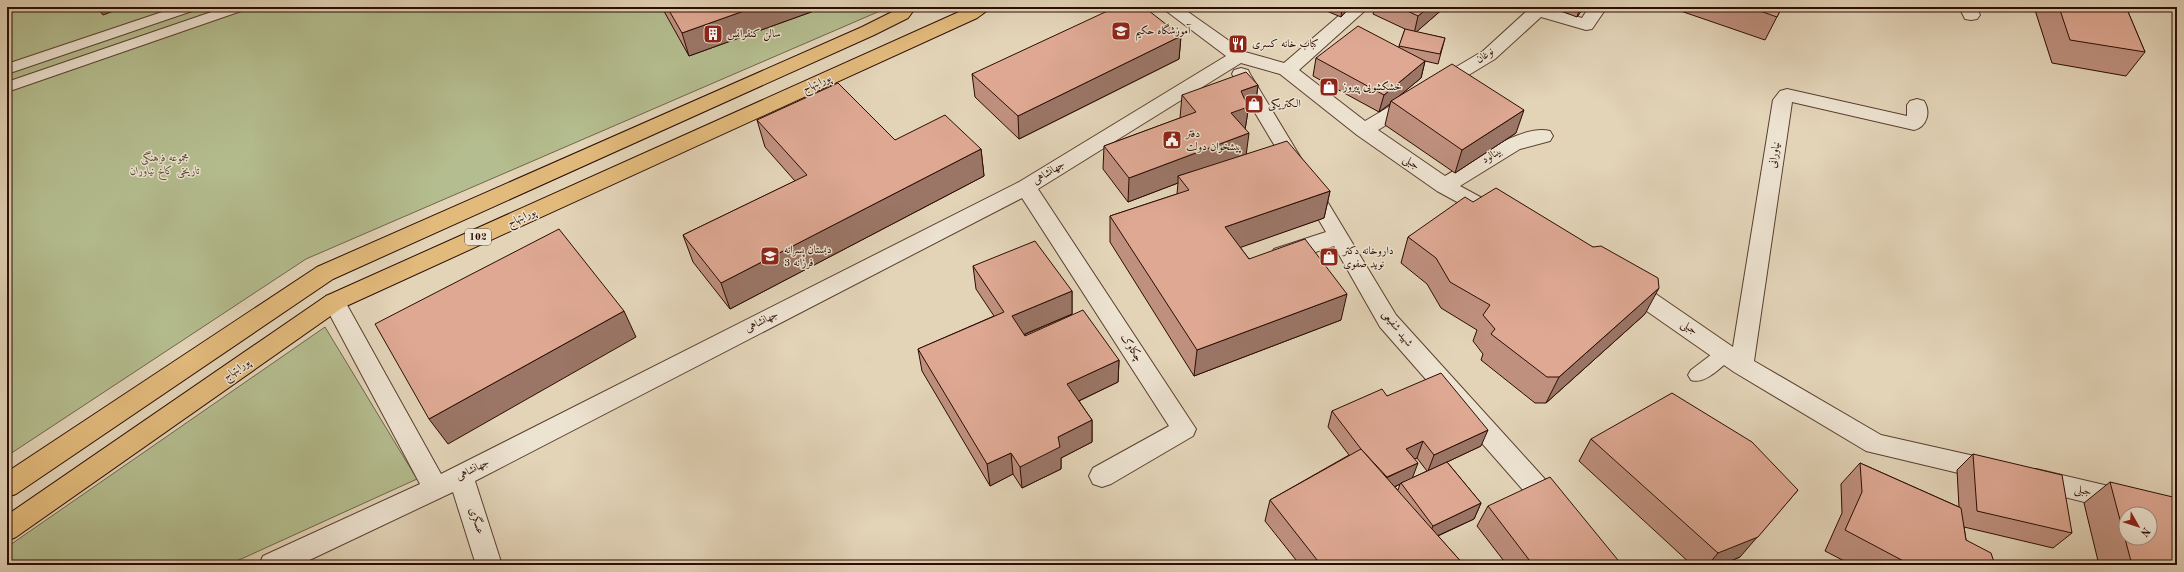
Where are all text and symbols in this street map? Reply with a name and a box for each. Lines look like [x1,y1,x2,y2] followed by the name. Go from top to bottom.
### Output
[1110,20,1132,42] school or university icon: آموزشگاه حکیم
[702,23,724,45] building icon: سالن کنفرانس
[1135,23,1192,41] place label: آموزشگاه حکیم
[727,28,781,42] place label: سالن کنفرانس
[1227,33,1249,55] restaurant icon: کباب خانه کسری
[1252,38,1319,51] place label: کباب خانه کسری
[1474,46,1496,66] street label: نوغان
[801,72,835,99] street label: پورابتهاج
[1318,76,1340,98] shop icon: خشکشویی پیروز
[1342,81,1402,94] place label: خشکشویی پیروز
[1243,93,1265,115] shop icon: الکتریکی
[1268,98,1301,111] place label: الکتریکی
[1161,129,1183,151] public building icon: دفتر پیشخوان دولت
[1185,129,1242,154] place label: دفتر پیشخوان دولت
[1767,141,1783,169] street label: نیاورانی
[1480,146,1504,166] street label: بینالود
[130,150,200,181] park label: مجموعه فرهنگی تاریخی کاخ نیاوران
[1400,154,1421,174] street label: جبلی
[1030,158,1067,187] street label: جهانشاهی
[506,206,540,233] street label: پورابتهاج
[465,229,491,245] road number: 102
[759,245,781,267] school or university icon: دبستان پسرانه فرزانه 3
[784,245,832,270] place label: دبستان پسرانه فرزانه 3
[1342,245,1394,270] place label: داروخانه دکتر نوید صفوی
[1318,246,1340,268] shop icon: داروخانه دکتر نوید صفوی
[743,308,780,335] street label: جهانشاهی
[1379,309,1415,350] street label: شهید شفیعی
[1678,319,1699,339] street label: جبلی
[1117,331,1146,365] street label: چکاوک
[222,356,255,386] street label: پورابتهاج
[454,456,491,483] street label: جهانشاهی
[2073,484,2093,500] street label: جبلی
[466,506,488,536] street label: عسگری
[2118,506,2158,546] north arrow
[2137,525,2152,539] text: N

